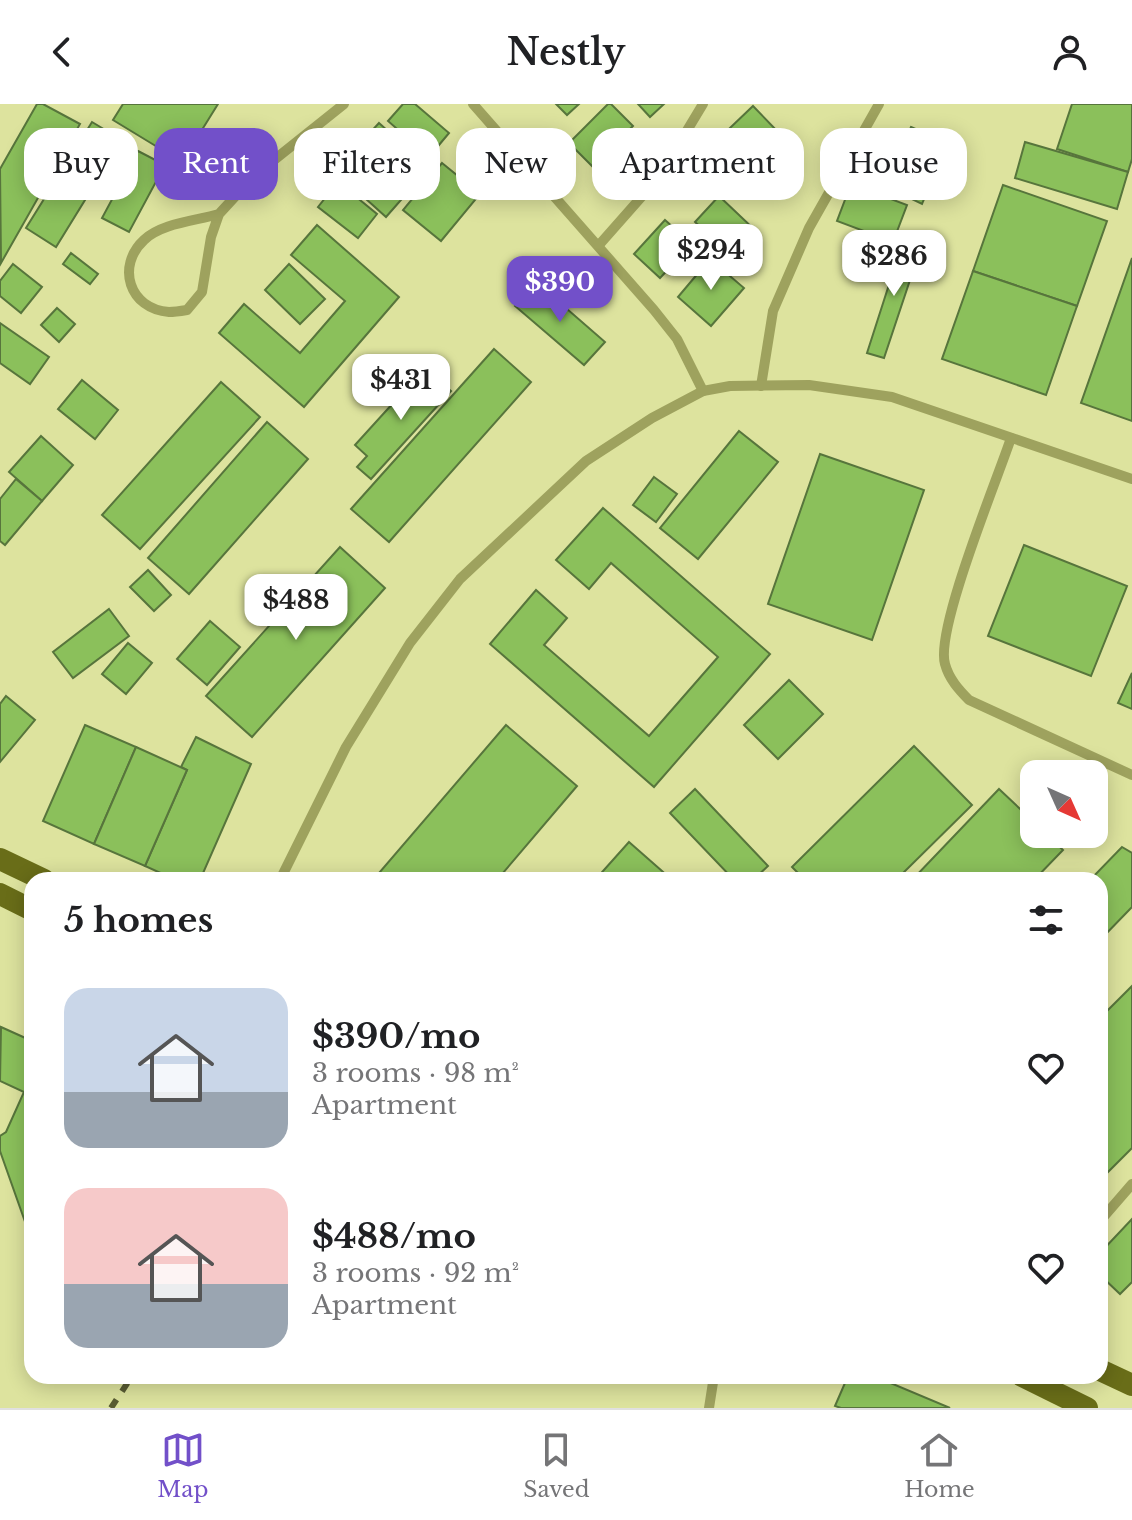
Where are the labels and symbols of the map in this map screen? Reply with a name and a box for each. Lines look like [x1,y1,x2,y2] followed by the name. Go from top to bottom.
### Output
[664,224,758,292] pin: $294
[847,230,941,298] pin: $286
[513,256,607,324] pin: $390
[354,354,448,422] pin: $431
[249,574,343,642] pin: $488
[1020,760,1108,848] north arrow

